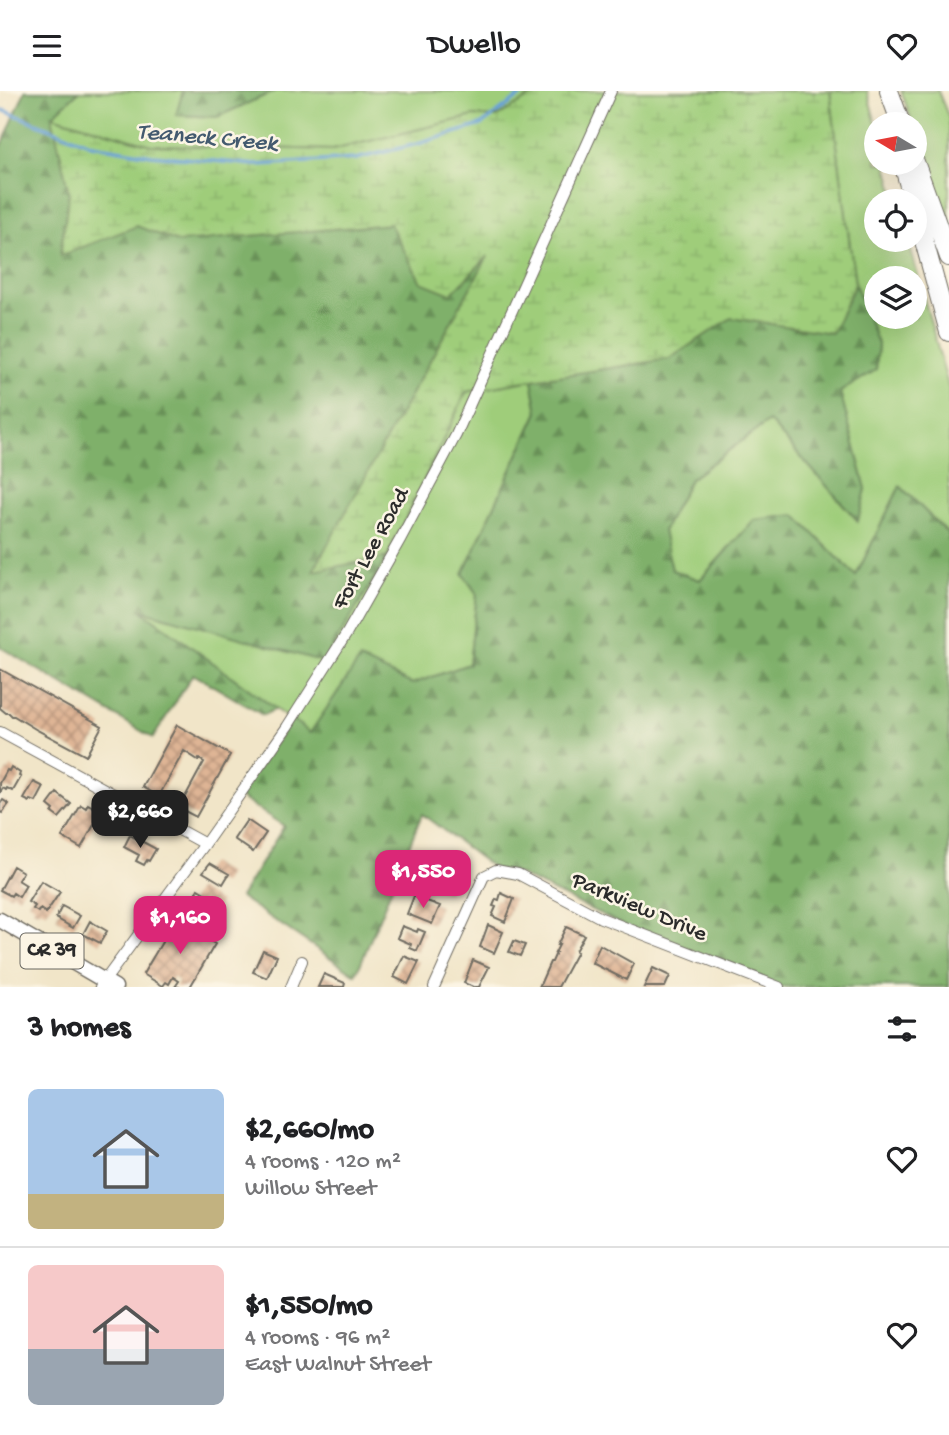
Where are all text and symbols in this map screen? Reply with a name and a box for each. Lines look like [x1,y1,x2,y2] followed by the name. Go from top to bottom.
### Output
[28,27,66,65] icon: menu
[428,27,521,65] text: Dwello
[883,27,921,65] icon: heart
[864,112,928,175] north arrow
[864,112,927,329] map controls
[136,118,280,160] water label: Teaneck Creek
[864,189,927,252] button: locate
[864,266,927,329] button: layers
[327,482,417,615] street label: Fort Lee Road
[83,791,197,850] pin: $2,660
[107,799,173,826] text: $2,660
[366,851,480,910] pin: $1,550
[391,859,455,886] text: $1,550
[566,867,712,949] street label: Parkview Drive
[123,897,237,956] pin: $1,160
[150,905,210,932] text: $1,160
[20,933,84,969] road number: CR 39
[883,1010,921,1048] icon: filters
[28,1012,130,1047] text: 3 homes
[245,1114,374,1149] text: $2,660/mo
[84,1117,168,1201] icon: home
[883,1140,921,1178] icon: heart
[245,1149,401,1176] text: 4 rooms · 120 m²
[245,1176,376,1203] text: Willow Street
[245,1290,373,1325] text: $1,550/mo
[84,1293,168,1377] icon: home
[883,1316,921,1354] icon: heart
[245,1325,390,1352] text: 4 rooms · 96 m²
[245,1352,431,1379] text: East Walnut Street

